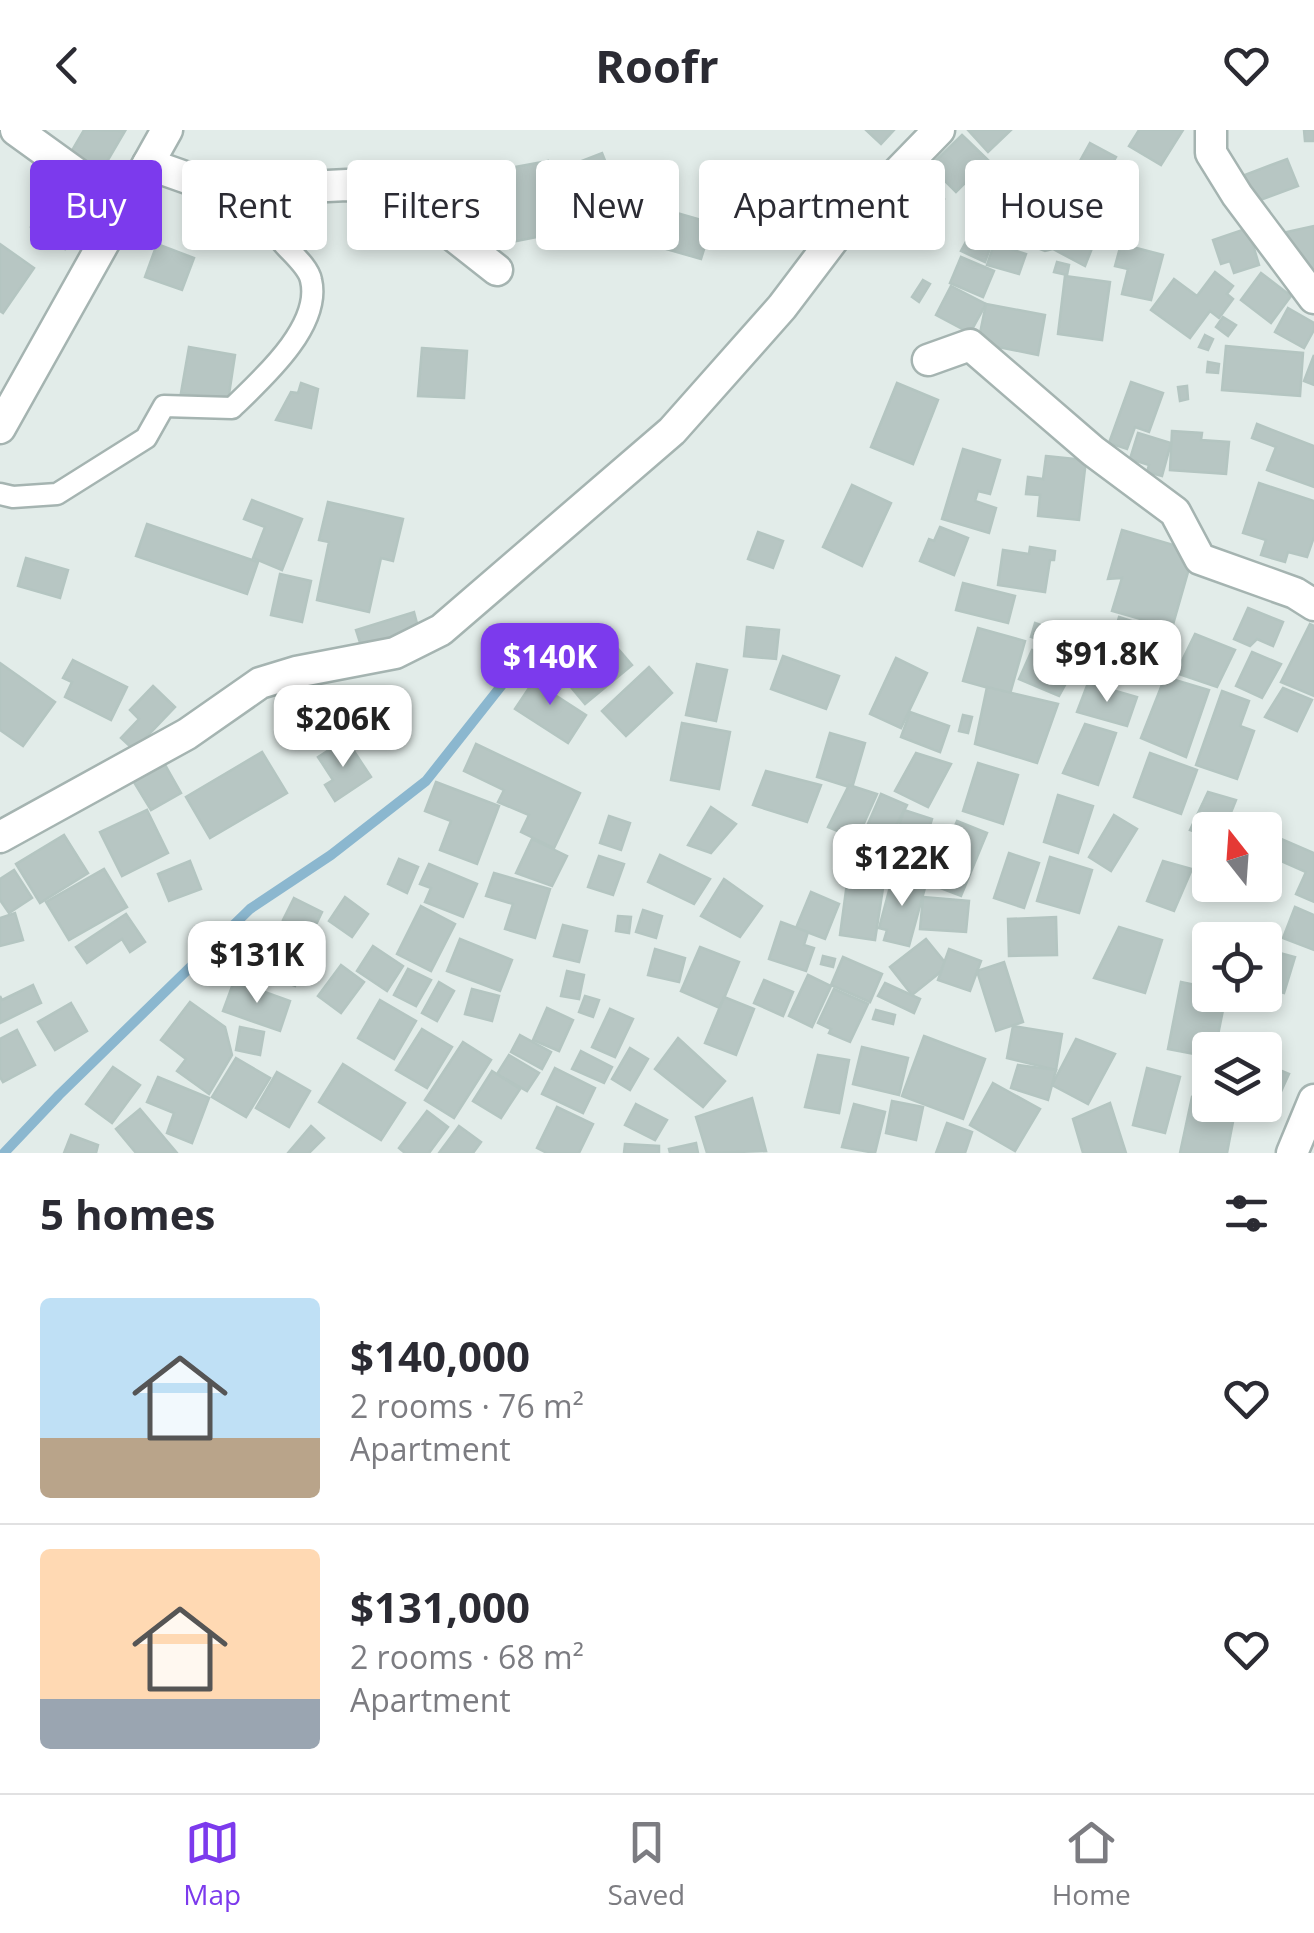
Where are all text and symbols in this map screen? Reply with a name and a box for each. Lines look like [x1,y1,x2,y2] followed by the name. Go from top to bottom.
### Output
[595,35,719,96] text: Roofr
[40,38,95,93] icon: back
[1219,38,1274,93] icon: heart
[30,160,162,250] chip: Buy
[182,160,327,250] chip: Rent
[347,160,516,250] chip: Filters
[536,160,679,250] chip: New
[699,160,945,250] chip: Apartment
[965,160,1139,250] chip: House
[1026,620,1188,705] pin: $91.8K
[480,623,620,708] pin: $140K
[1055,631,1159,674] text: $91.8K
[503,634,597,677] text: $140K
[273,685,413,770] pin: $206K
[296,696,390,739] text: $206K
[1192,812,1282,902] north arrow
[1192,812,1282,1122] map controls
[832,824,972,909] pin: $122K
[855,835,949,878] text: $122K
[187,921,327,1006] pin: $131K
[1192,922,1282,1012] button: locate
[210,932,304,975] text: $131K
[1192,1032,1282,1122] button: layers
[40,1185,215,1242] text: 5 homes
[1219,1186,1274,1241] icon: filters
[350,1327,530,1384] text: $140,000
[120,1338,240,1458] icon: home
[1219,1371,1274,1426] icon: heart
[350,1384,584,1427] text: 2 rooms · 76 m²
[350,1427,511,1470] text: Apartment
[350,1578,530,1635] text: $131,000
[120,1589,240,1709] icon: home
[1219,1622,1274,1677] icon: heart
[350,1635,584,1678] text: 2 rooms · 68 m²
[350,1678,511,1721] text: Apartment
[183,1815,241,1913] tab: Map
[607,1815,685,1913] tab: Saved
[1052,1815,1131,1913] tab: Home

